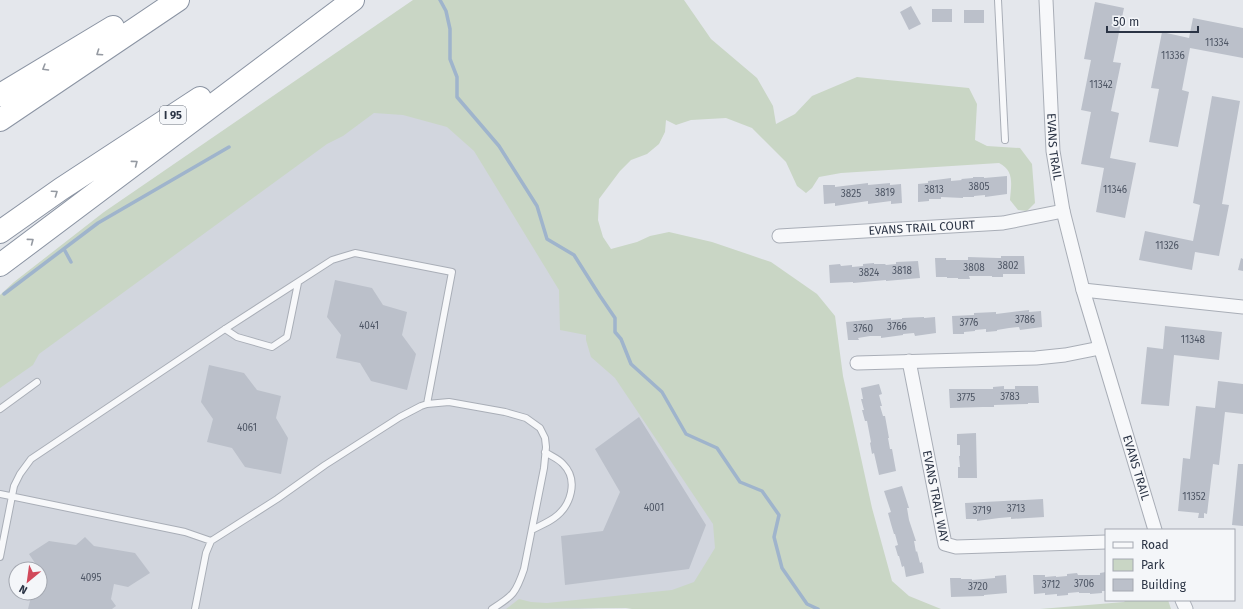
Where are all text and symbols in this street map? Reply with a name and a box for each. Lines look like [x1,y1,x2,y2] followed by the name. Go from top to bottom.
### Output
[1107,8,1198,34] scale bar
[1113,15,1139,29] text: 50 m
[1205,37,1230,49] house number: 11334
[97,48,104,55] one-way arrow
[1161,50,1185,62] house number: 11336
[42,64,49,71] one-way arrow
[1089,79,1113,91] house number: 11342
[160,106,186,124] road number: I 95
[1044,113,1065,181] street label: EVANS TRAIL
[131,160,138,168] one-way arrow
[968,181,990,193] house number: 3805
[924,184,944,196] house number: 3813
[1103,184,1127,196] house number: 11346
[875,187,895,199] house number: 3819
[841,188,861,200] house number: 3825
[51,191,58,198] one-way arrow
[868,218,976,238] street label: EVANS TRAIL COURT
[27,238,34,246] one-way arrow
[1155,240,1179,252] house number: 11326
[998,260,1018,272] house number: 3802
[963,262,985,274] house number: 3808
[892,265,913,277] house number: 3818
[859,267,880,279] house number: 3824
[1015,314,1035,326] house number: 3786
[960,317,978,329] house number: 3776
[359,320,379,332] house number: 4041
[887,321,907,333] house number: 3766
[853,323,873,335] house number: 3760
[1181,334,1206,346] house number: 11348
[1000,391,1020,403] house number: 3783
[957,392,975,404] house number: 3775
[237,422,257,434] house number: 4061
[1120,433,1153,502] street label: EVANS TRAIL
[920,449,952,544] street label: EVANS TRAIL WAY
[1182,491,1206,503] house number: 11352
[644,502,664,514] house number: 4001
[1007,503,1025,515] house number: 3713
[973,505,991,517] house number: 3719
[1105,529,1235,601] legend
[1141,538,1169,552] text: Road
[1141,558,1165,572] text: Park
[8,561,48,601] north arrow
[80,572,102,584] house number: 4095
[1074,578,1094,590] house number: 3706
[1141,578,1187,592] text: Building
[1042,579,1060,591] house number: 3712
[968,581,988,593] house number: 3720
[17,582,30,597] text: N

